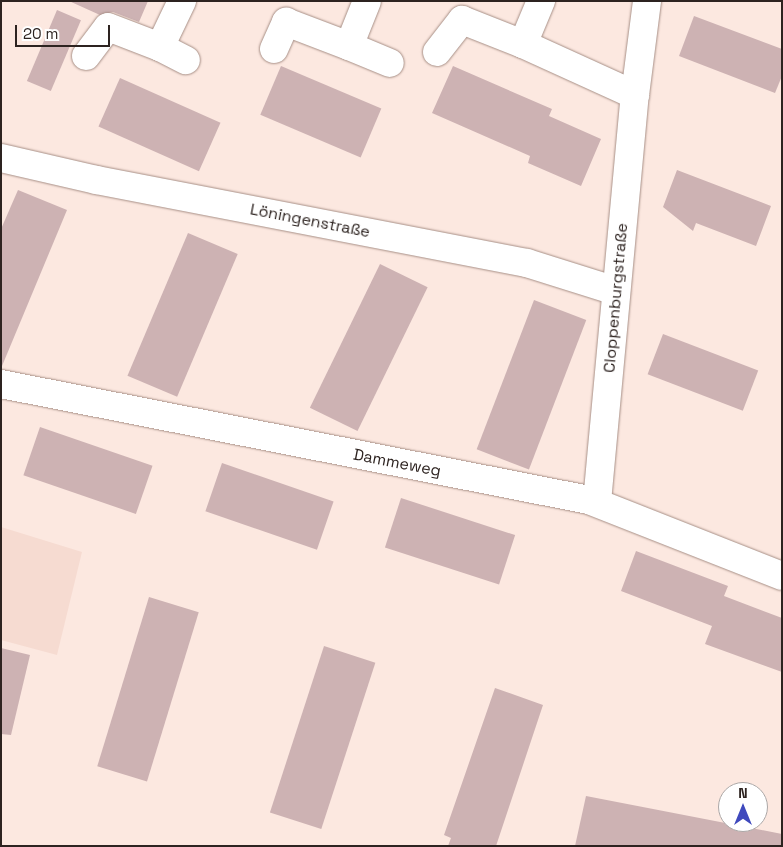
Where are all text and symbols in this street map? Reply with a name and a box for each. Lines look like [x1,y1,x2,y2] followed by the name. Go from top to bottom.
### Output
[18,15,112,47] scale bar
[23,24,58,43] text: 20 m
[248,200,372,242] street label: Löningenstraße
[600,222,632,374] street label: Cloppenburgstraße
[351,445,443,481] street label: Dammeweg
[718,782,768,832] north arrow
[738,784,748,802] text: N

